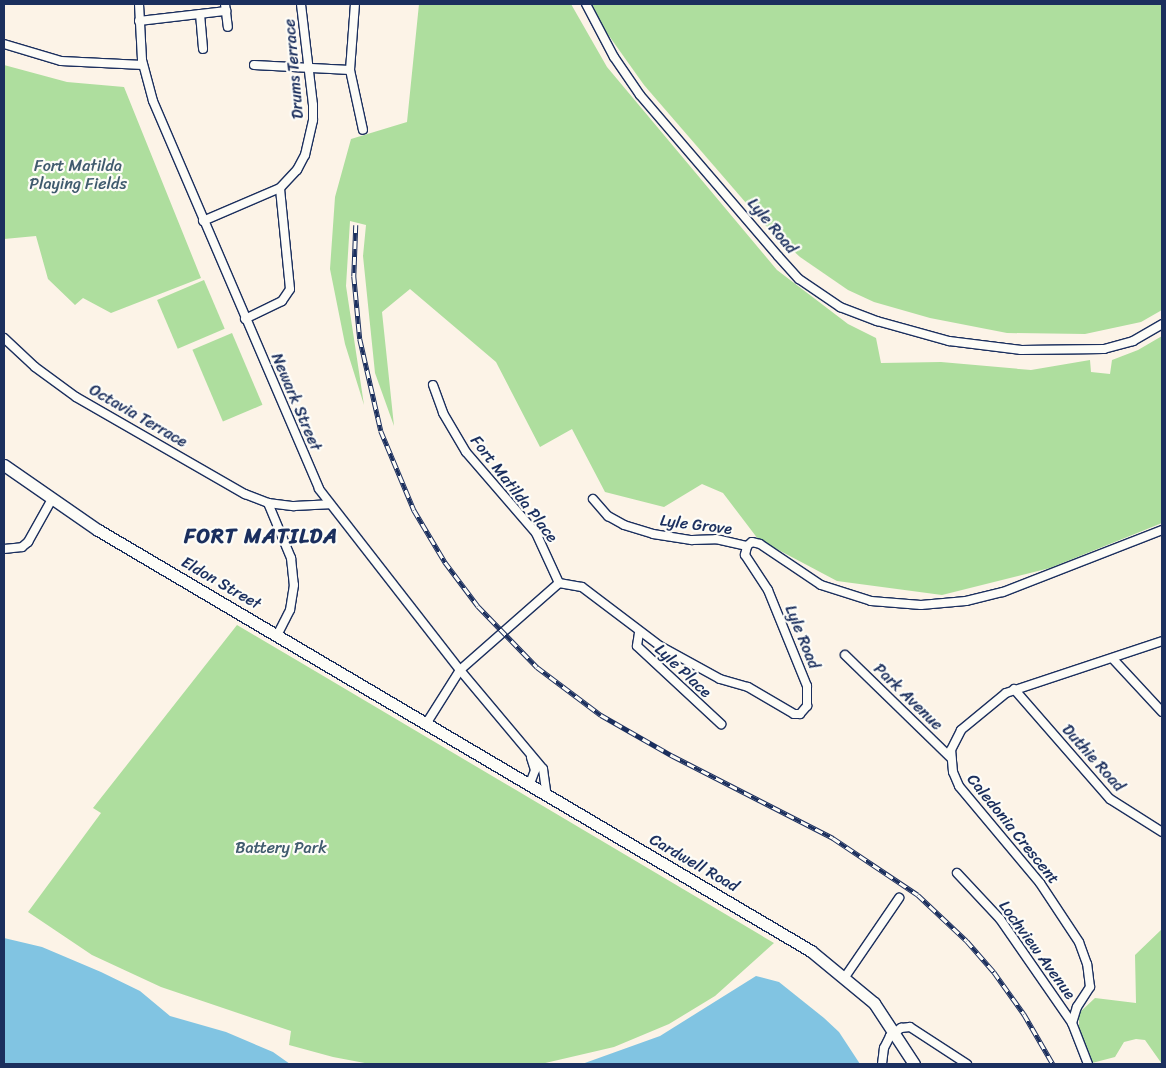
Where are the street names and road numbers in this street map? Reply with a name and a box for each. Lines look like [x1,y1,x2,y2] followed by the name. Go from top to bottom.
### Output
[280,18,308,120] street label: Drums Terrace
[743,194,801,258] street label: Lyle Road
[267,350,325,454] street label: Newark Street
[86,380,190,452] street label: Octavia Terrace
[466,432,562,546] street label: Fort Matilda Place
[659,511,733,539] street label: Lyle Grove
[178,552,264,614] street label: Eldon Street
[781,602,823,672] street label: Lyle Road
[650,640,716,702] street label: Lyle Place
[870,660,946,734] street label: Park Avenue
[1058,720,1128,796] street label: Duthie Road
[963,770,1063,888] street label: Caledonia Crescent
[646,830,742,896] street label: Cardwell Road
[995,897,1079,1003] street label: Lochview Avenue

